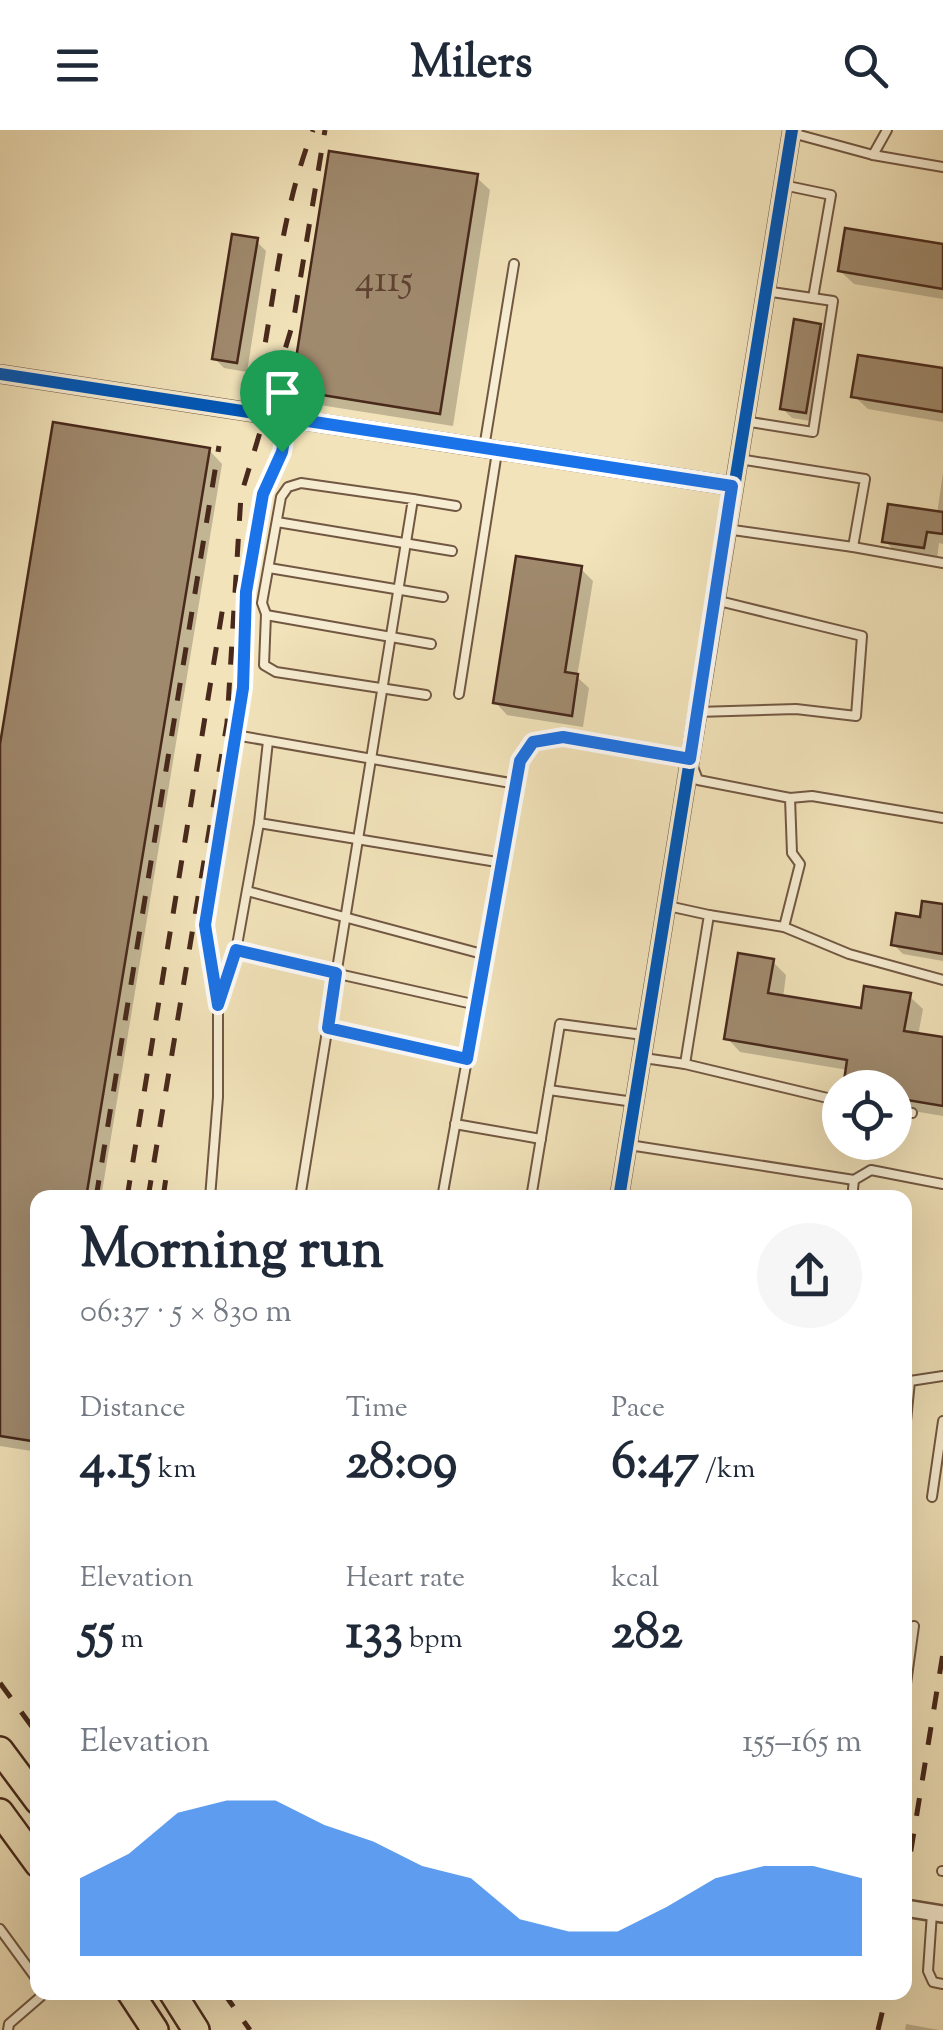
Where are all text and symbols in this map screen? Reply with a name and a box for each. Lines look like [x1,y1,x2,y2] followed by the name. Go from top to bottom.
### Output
[411,33,532,98] text: Milers
[50,38,105,93] icon: menu
[838,38,893,93] icon: search
[355,255,413,309] house number: 4115
[240,350,325,453] pin
[255,365,310,420] icon: arrive
[822,1070,912,1160] map controls
[822,1070,912,1160] button: locate
[80,1213,384,1292] text: Morning run
[757,1223,862,1328] button: share
[80,1290,292,1336] text: 06:37 · 5 × 830 m
[80,1389,186,1429] text: Distance
[346,1389,408,1429] text: Time
[611,1389,665,1429] text: Pace
[80,1429,152,1501] text: 4.15
[346,1429,457,1501] text: 28:09
[611,1429,699,1501] text: 6:47
[152,1450,196,1490] text: km
[699,1450,756,1490] text: /km
[80,1559,194,1599] text: Elevation
[346,1559,465,1599] text: Heart rate
[611,1559,659,1599] text: kcal
[80,1599,115,1671] text: 55
[346,1599,403,1671] text: 133
[611,1599,683,1671] text: 282
[115,1620,144,1660] text: m
[403,1620,463,1660] text: bpm
[80,1720,210,1766] text: Elevation
[742,1720,862,1766] text: 155–165 m

